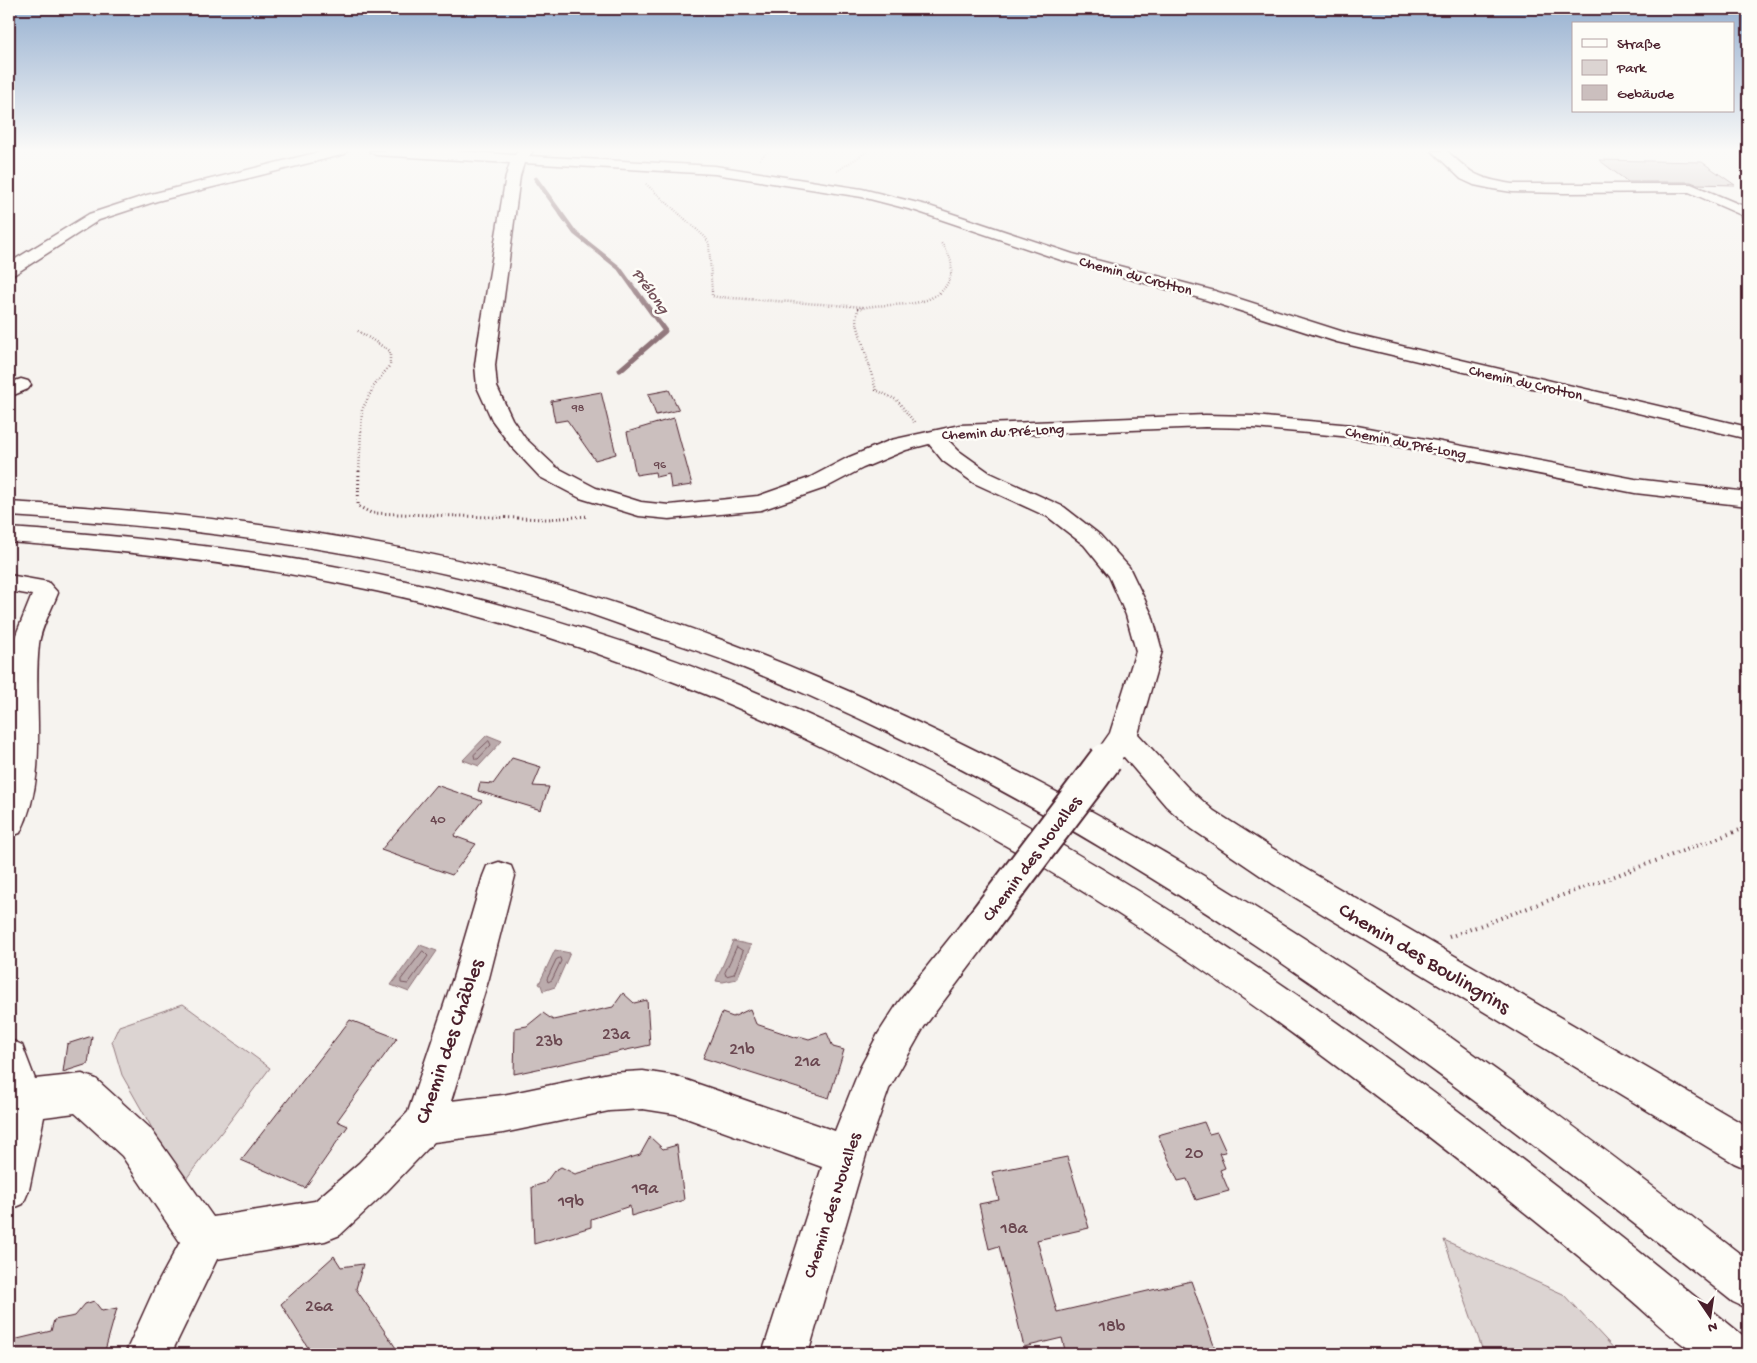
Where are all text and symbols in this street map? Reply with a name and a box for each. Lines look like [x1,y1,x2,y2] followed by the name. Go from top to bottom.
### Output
[1572,22,1734,112] legend
[1617,36,1661,54] text: Straße
[1616,60,1647,78] text: Park
[1617,86,1674,104] text: Gebäude
[1077,253,1194,301] street label: Chemin du Crotton
[626,266,672,319] water label: Prélong
[1467,362,1584,406] street label: Chemin du Crotton
[571,402,585,416] house number: 98
[941,421,1065,445] street label: Chemin du Pré-Long
[1344,423,1468,465] street label: Chemin du Pré-Long
[653,459,667,473] house number: 96
[979,791,1088,926] street label: Chemin des Novalles
[430,811,446,829] house number: 40
[1333,899,1515,1022] street label: Chemin des Boulingrins
[411,955,492,1128] street label: Chemin des Châbles
[602,1025,631,1046] house number: 23a
[535,1032,563,1053] house number: 23b
[729,1040,755,1061] house number: 21b
[794,1052,821,1073] house number: 21a
[800,1129,867,1281] street label: Chemin des Novalles
[1184,1144,1204,1165] house number: 20
[631,1179,659,1200] house number: 19a
[557,1192,584,1213] house number: 19b
[999,1219,1029,1240] house number: 18a
[1684,1290,1734,1340] north arrow
[305,1297,334,1318] house number: 26a
[1098,1317,1126,1338] house number: 18b
[1706,1317,1719,1336] text: N

